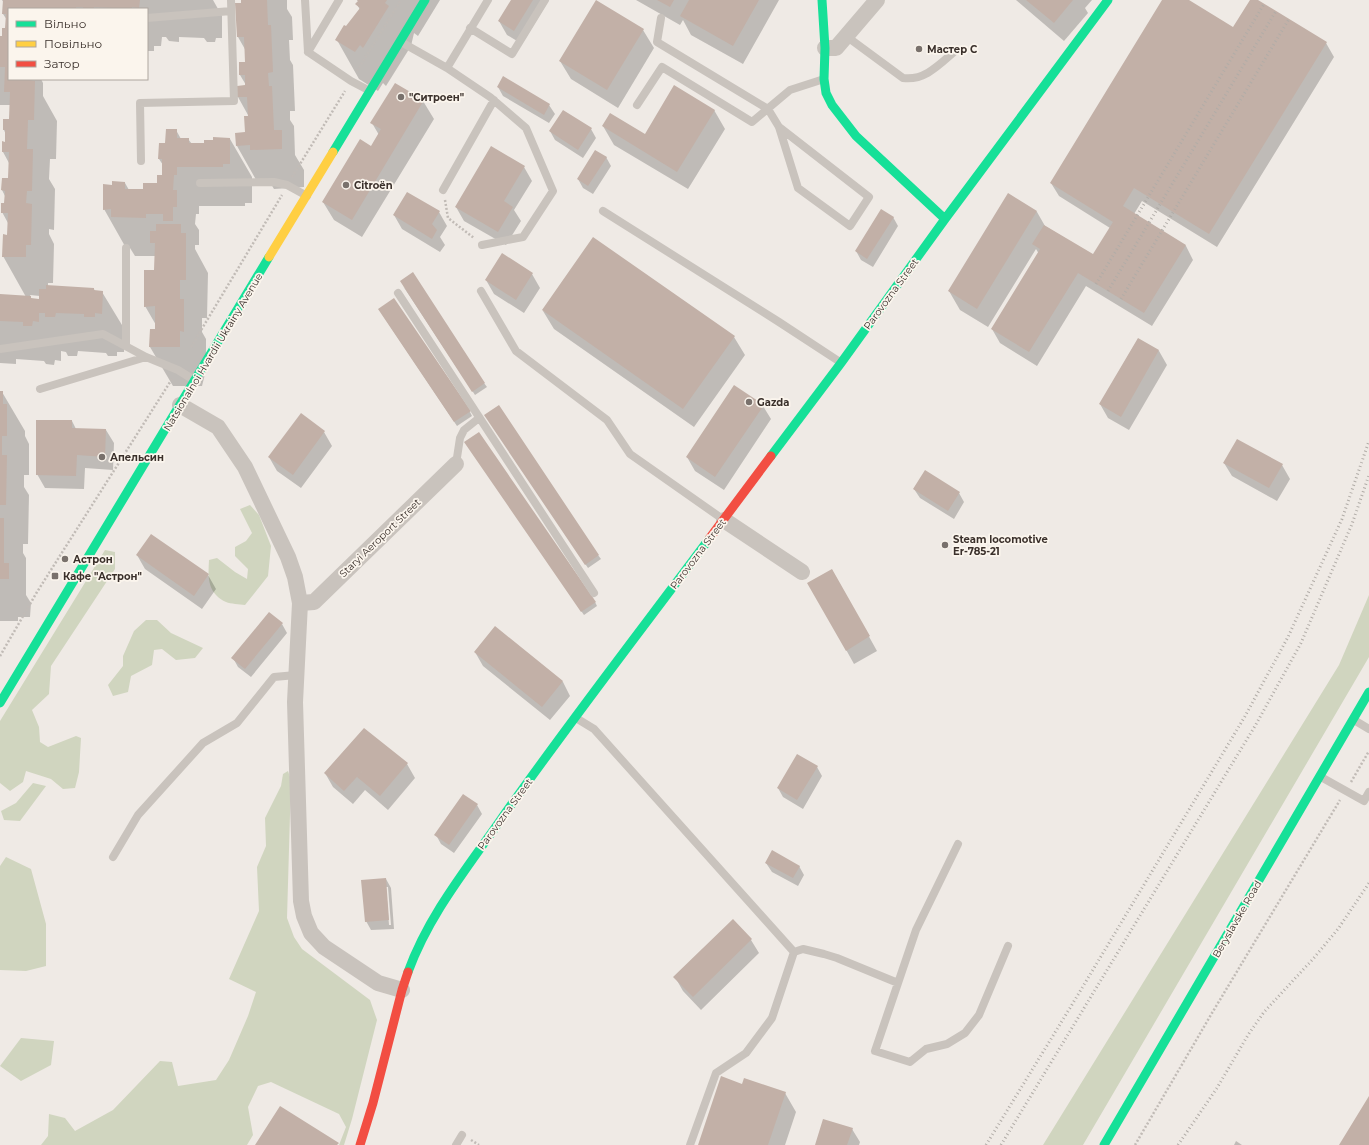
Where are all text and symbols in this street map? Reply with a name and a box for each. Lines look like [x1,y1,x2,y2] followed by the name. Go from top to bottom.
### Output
[8,8,148,80] legend
[44,16,87,31] text: Вільно
[44,36,103,51] text: Повільно
[927,43,978,56] place label: Мастер С
[914,44,924,54] marker: Мастер С
[44,56,80,71] text: Затор
[409,91,464,104] place label: "Ситроен"
[396,92,406,102] marker: "Ситроен"
[354,179,393,192] place label: Citroën
[341,180,351,190] marker: Citroën
[861,256,921,332] street label: Parovozna Street
[161,271,265,433] street label: Natsionalnoi Hvardii Ukrainy Avenue
[757,396,789,409] place label: Gazda
[744,397,754,407] marker: Gazda
[110,451,164,464] place label: Апельсин
[97,452,107,462] marker: Апельсин
[337,496,423,580] street label: Staryi Aeroport Street
[667,516,729,592] street label: Parovozna Street
[953,533,1048,558] place label: Steam locomotive Er-785-21
[940,540,950,550] marker: Steam locomotive Er-785-21
[73,553,113,566] place label: Астрон
[60,554,70,564] marker: Астрон
[63,570,142,583] place label: Кафе "Астрон"
[50,571,60,581] marker: Кафе "Астрон"
[475,776,535,852] street label: Parovozna Street
[1210,878,1264,960] street label: Beryslavske Road

